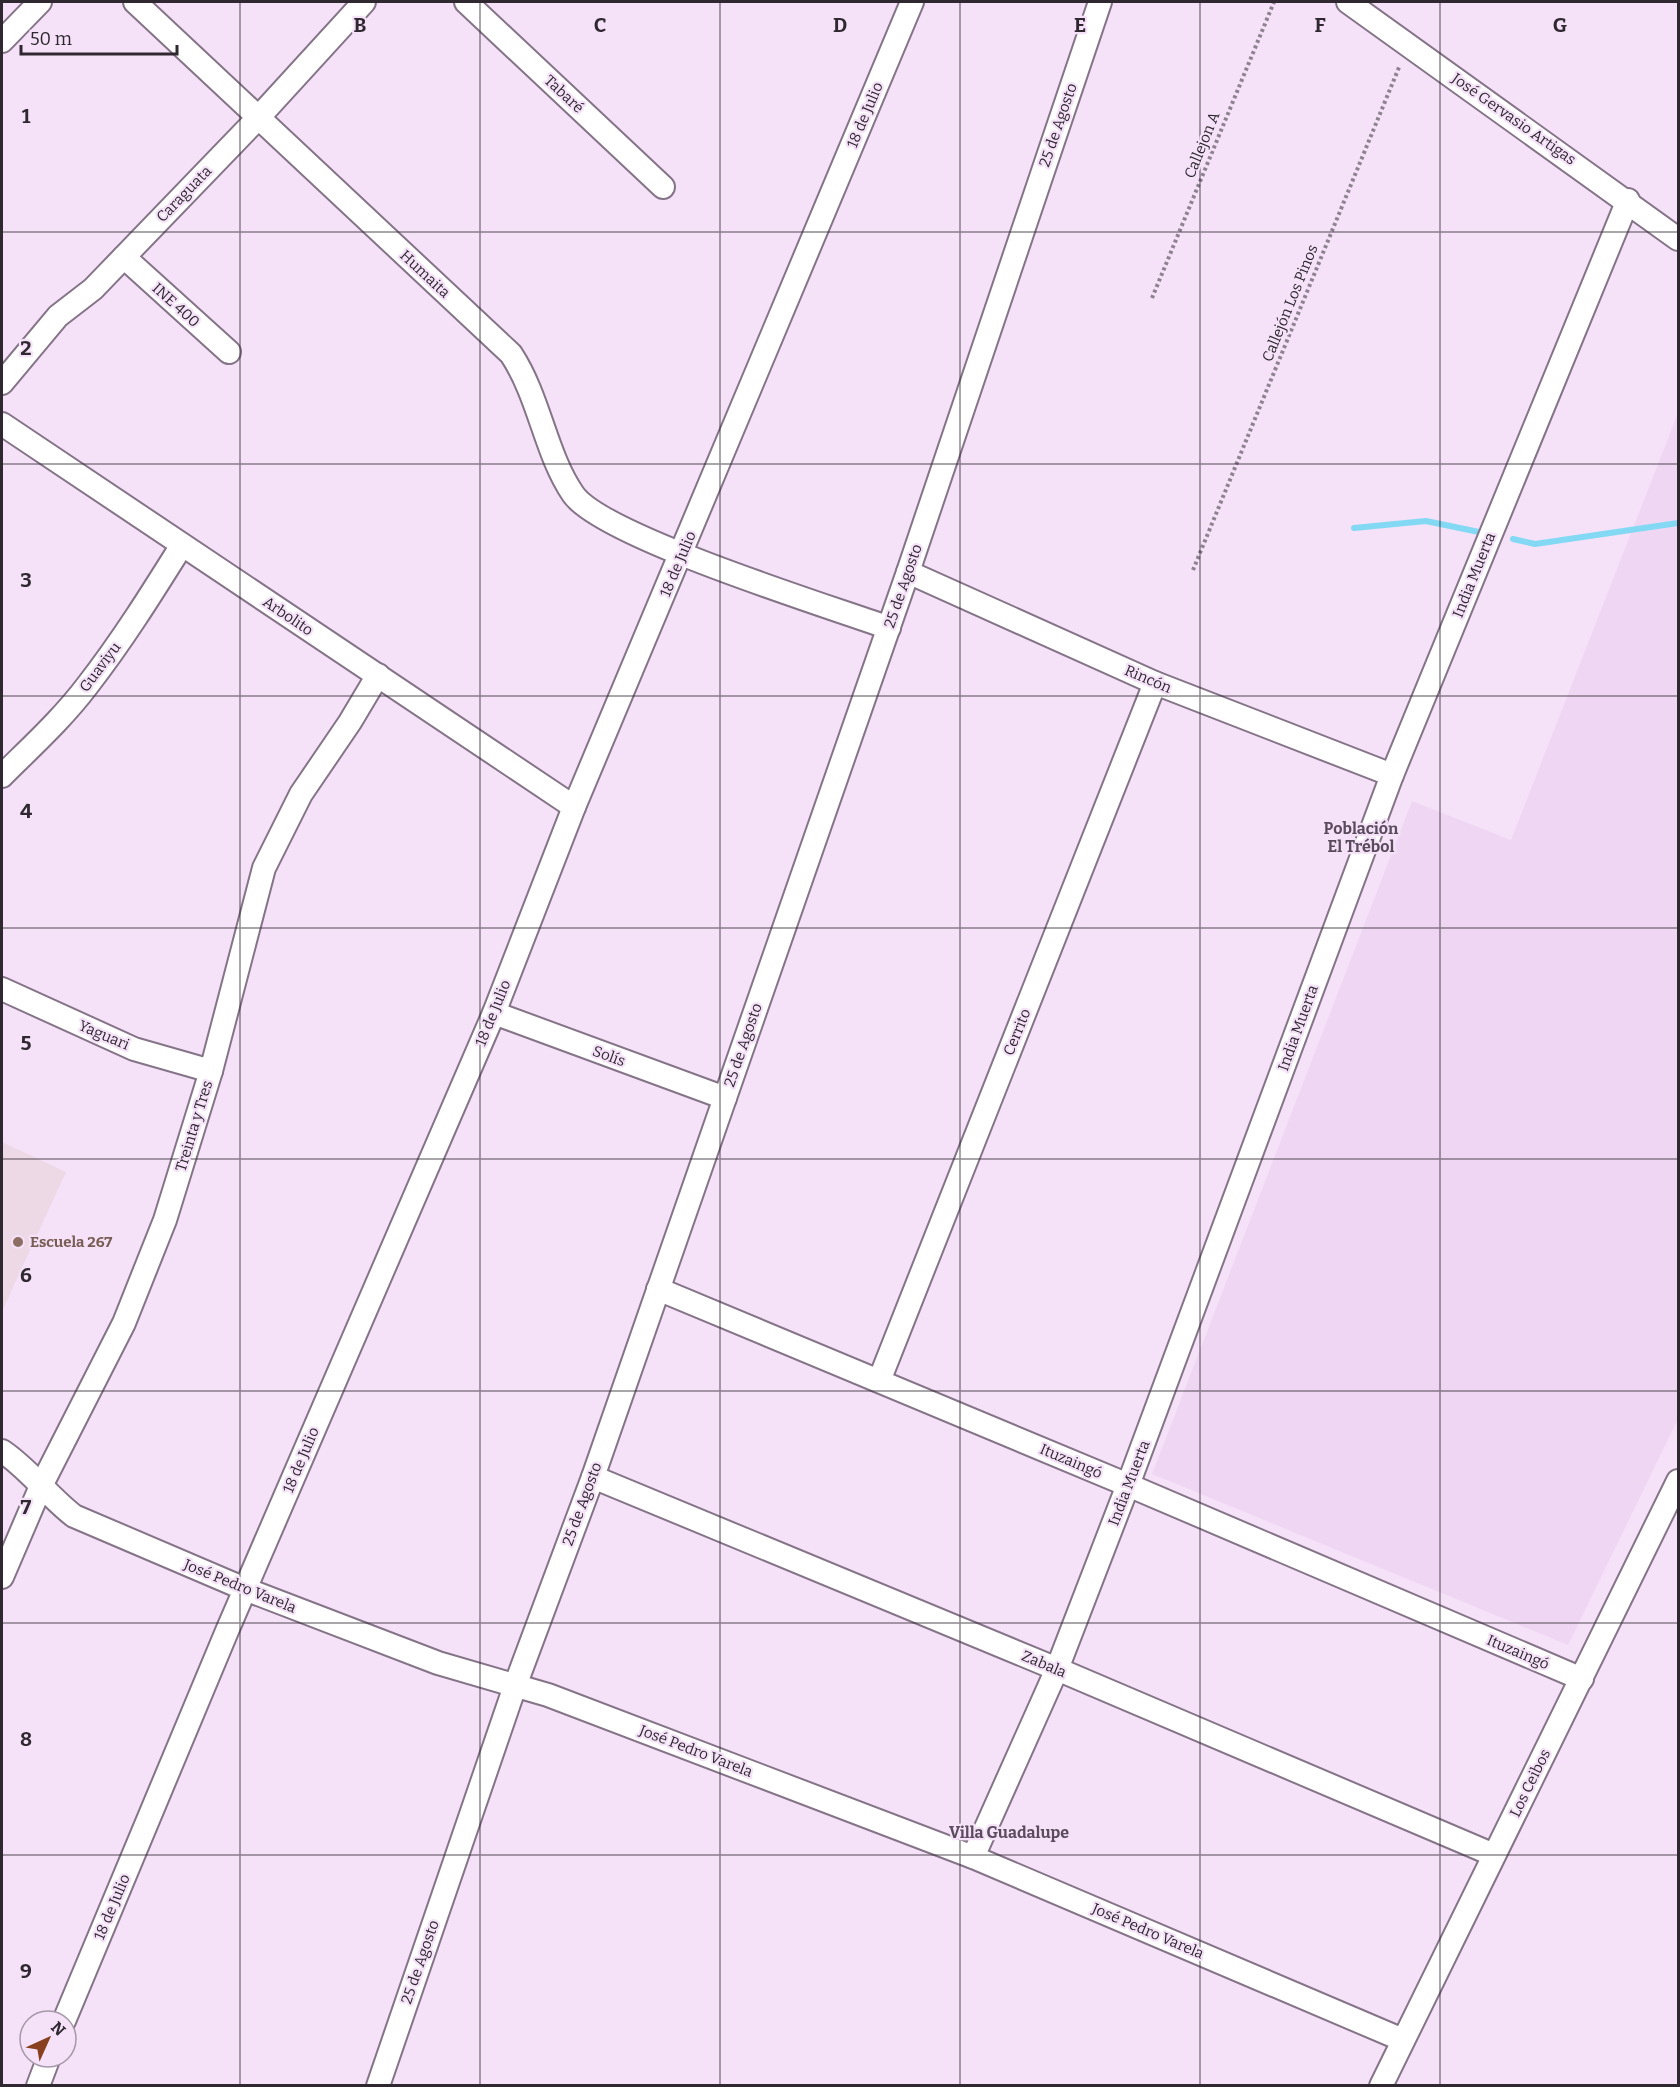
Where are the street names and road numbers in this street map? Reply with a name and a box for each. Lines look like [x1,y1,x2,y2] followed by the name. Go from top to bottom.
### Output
[1448,69,1579,169] street label: José Gervasio Artigas
[540,71,588,117] street label: Tabaré
[843,79,887,151] street label: 18 de Julio
[1035,81,1081,169] street label: 25 de Agosto
[1181,109,1224,181] street label: Callejon A
[153,162,215,226] street label: Caraguata
[1258,242,1322,364] street label: Callejón Los Pinos
[396,246,454,302] street label: Humaita
[149,279,203,331] street label: INE 400
[656,528,700,600] street label: 18 de Julio
[1449,530,1499,620] street label: India Muerta
[880,542,926,630] street label: 25 de Agosto
[259,593,317,639] street label: Arbolito
[76,639,124,695] street label: Guaviyu
[1122,661,1175,697] street label: Rincón
[472,977,514,1049] street label: 18 de Julio
[1274,983,1322,1073] street label: India Muerta
[720,1001,766,1089] street label: 25 de Agosto
[1000,1006,1034,1058] street label: Cerrito
[76,1016,133,1054] street label: Yaguari
[590,1042,628,1070] street label: Solís
[172,1078,216,1174] street label: Treinta y Tres
[279,1424,323,1496] street label: 18 de Julio
[1104,1438,1154,1528] street label: India Muerta
[1037,1440,1105,1482] street label: Ituzaingó
[559,1460,605,1548] street label: 25 de Agosto
[180,1555,299,1617] street label: José Pedro Varela
[1484,1631,1552,1673] street label: Ituzaingó
[1019,1647,1069,1681] street label: Zabala
[636,1721,755,1781] street label: José Pedro Varela
[1506,1746,1554,1820] street label: Los Ceibos
[90,1871,134,1943] street label: 18 de Julio
[1089,1899,1207,1963] street label: José Pedro Varela
[397,1918,443,2006] street label: 25 de Agosto

